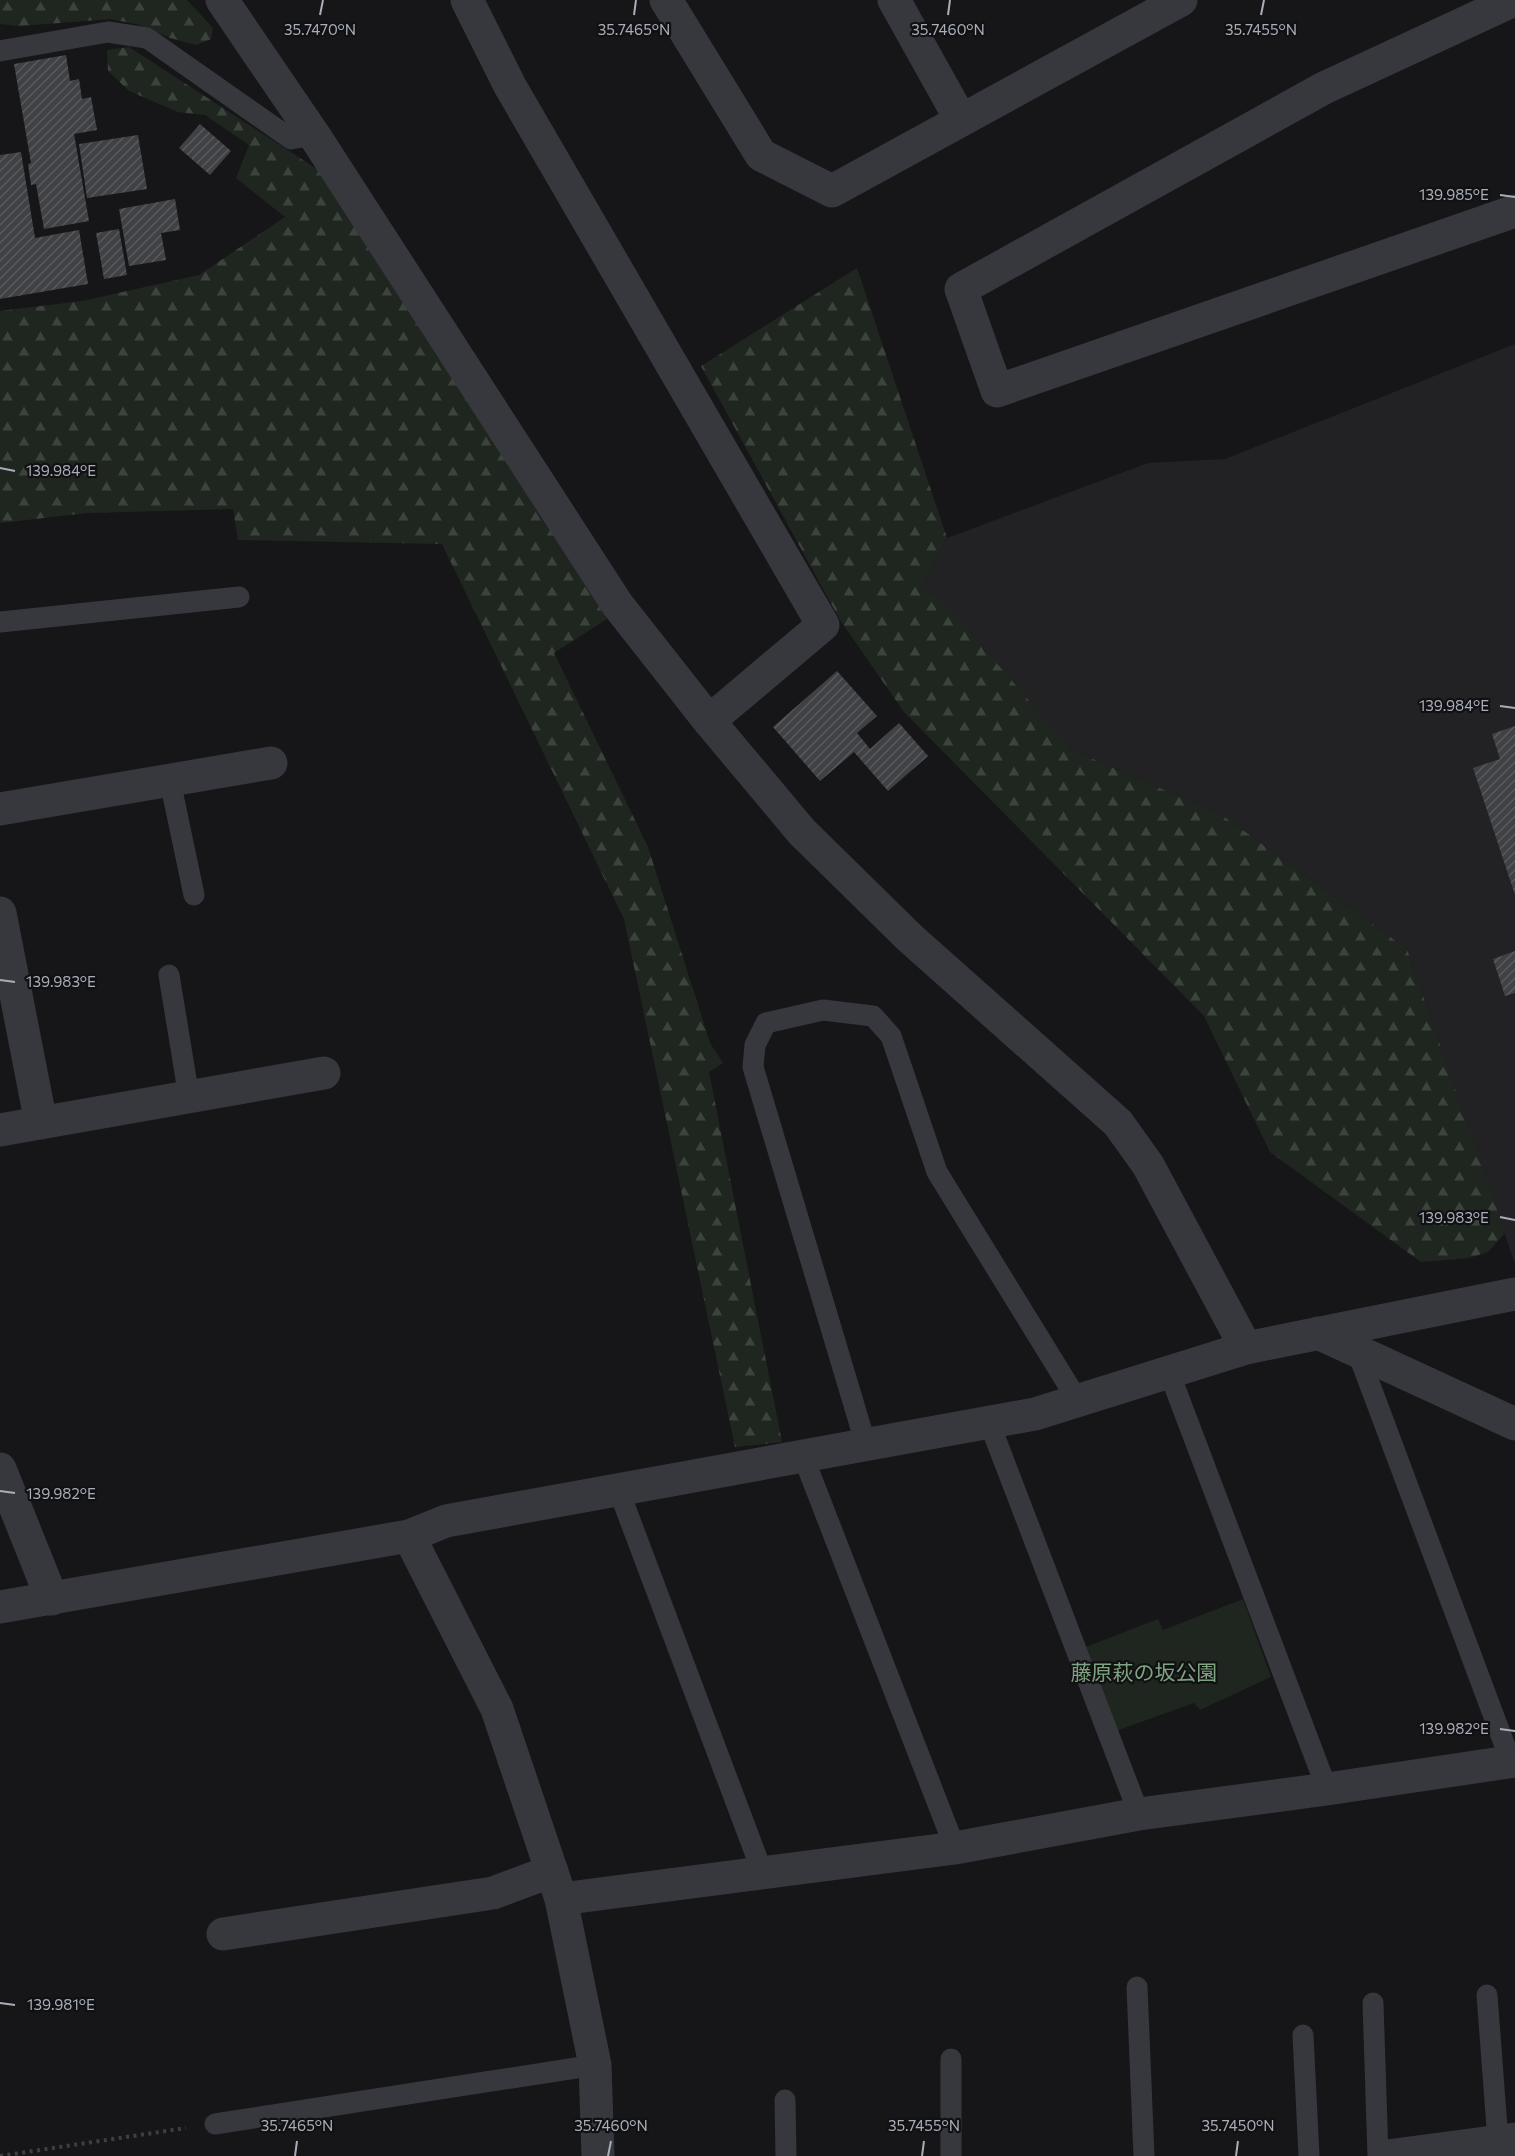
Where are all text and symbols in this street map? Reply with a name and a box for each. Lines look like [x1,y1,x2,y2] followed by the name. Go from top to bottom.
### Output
[284,20,356,38] text: 35.7470°N
[598,20,670,38] text: 35.7465°N
[911,20,985,38] text: 35.7460°N
[1225,20,1297,38] text: 35.7455°N
[1419,185,1489,203] text: 139.985°E
[26,461,96,479] text: 139.984°E
[1419,696,1489,714] text: 139.984°E
[26,972,96,990] text: 139.983°E
[1419,1208,1489,1226] text: 139.983°E
[26,1484,96,1502] text: 139.982°E
[1071,1659,1218,1684] park label: 藤原萩の坂公園
[1419,1719,1489,1737] text: 139.982°E
[27,1995,95,2013] text: 139.981°E
[261,2116,333,2134] text: 35.7465°N
[574,2116,648,2134] text: 35.7460°N
[888,2116,960,2134] text: 35.7455°N
[1201,2116,1275,2134] text: 35.7450°N

